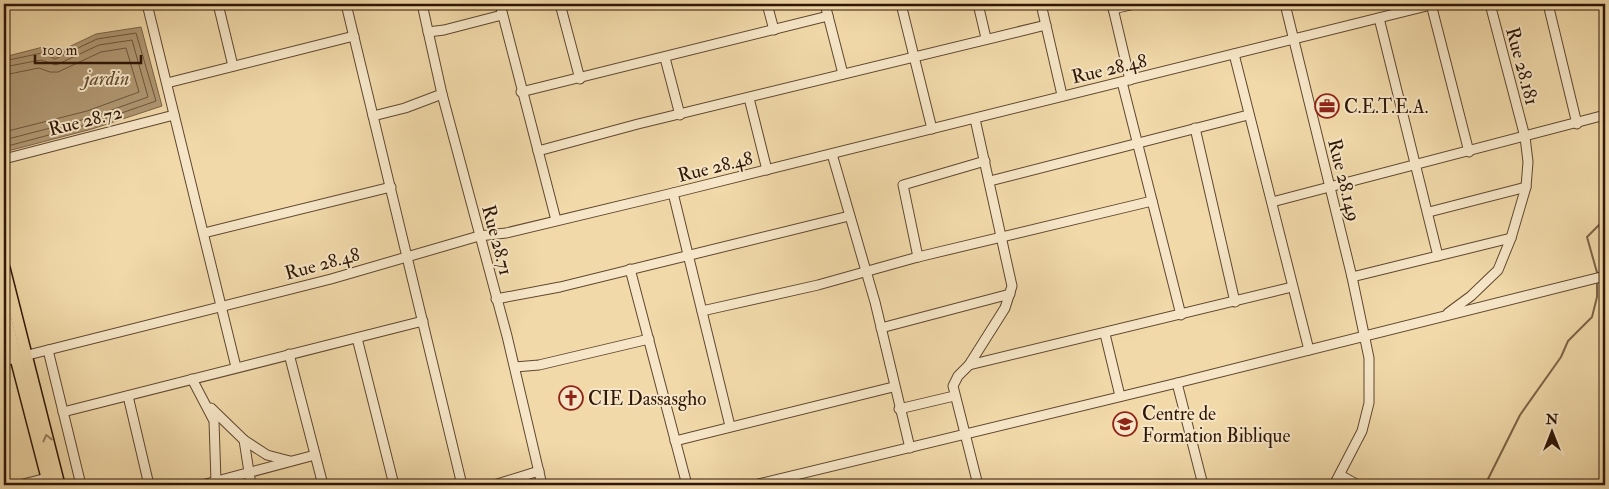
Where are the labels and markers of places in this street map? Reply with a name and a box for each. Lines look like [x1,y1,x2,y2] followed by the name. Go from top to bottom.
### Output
[1314,93,1340,119] office icon: C.E.T.E.A.
[1344,95,1429,119] place label: C.E.T.E.A.
[558,385,584,411] church icon: CIE Dassasgho
[588,387,706,411] place label: CIE Dassasgho
[1142,402,1290,448] place label: Centre de Formation Biblique
[1112,411,1138,437] school or university icon: Centre de Formation Biblique

